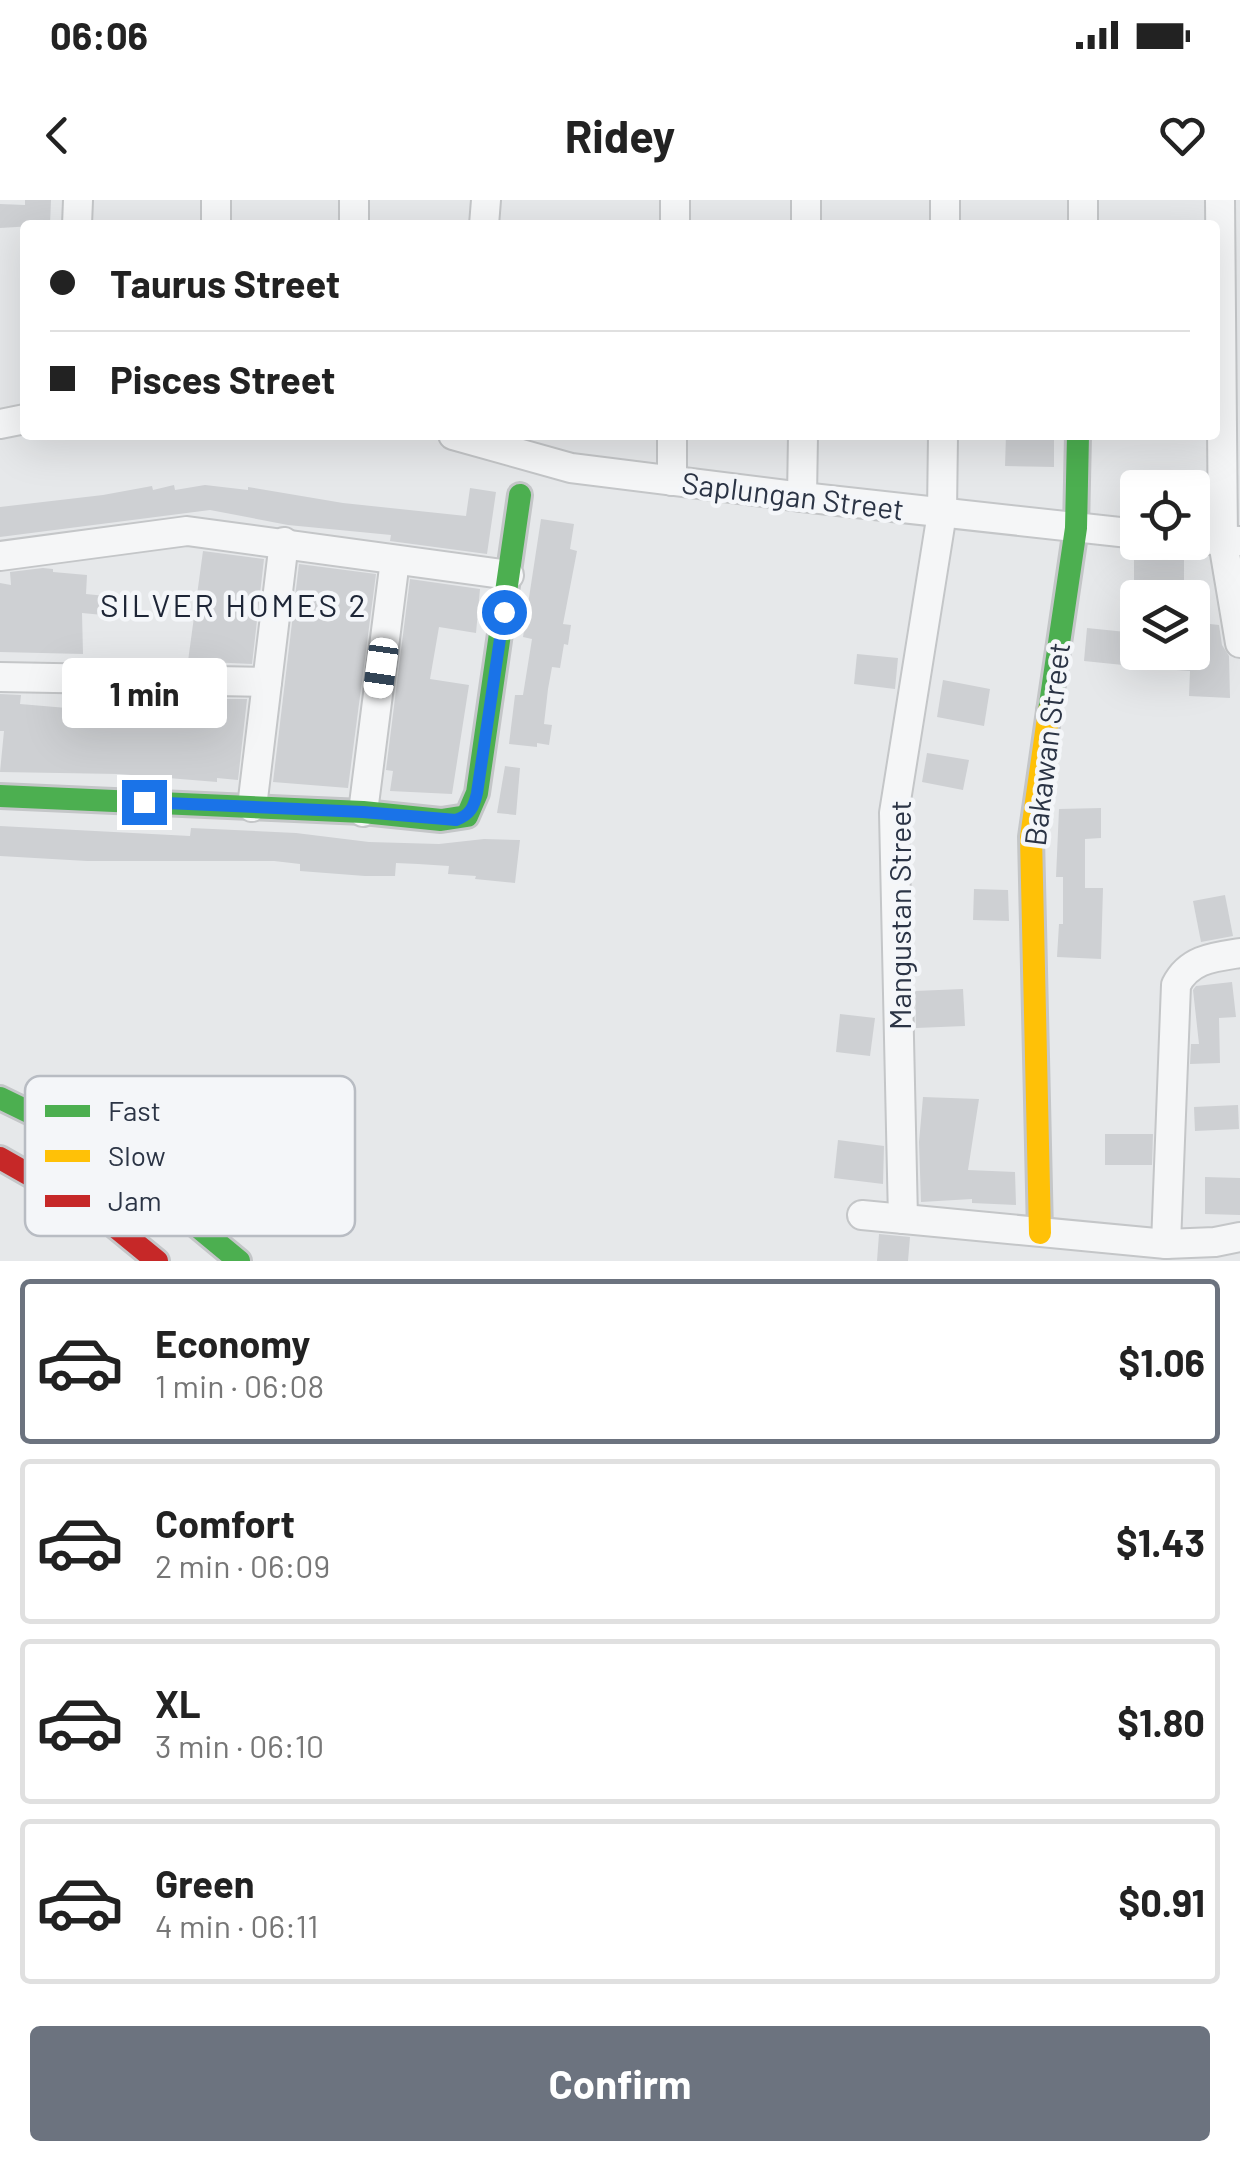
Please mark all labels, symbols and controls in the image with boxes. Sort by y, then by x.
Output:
text: 06:06 [50,12,148,58]
icon: back [30,108,85,163]
text: Ridey [565,108,675,162]
icon: heart [1155,108,1210,163]
text: Taurus Street [110,260,340,306]
text: Pisces Street [110,356,335,402]
street label: Saplungan Street [680,463,906,527]
map controls [1120,470,1210,670]
button: locate [1120,470,1210,560]
button: layers [1120,580,1210,670]
district label: SILVER HOMES 2 [100,585,368,623]
route start [482,590,527,635]
car [362,636,400,700]
street label: Bakawan Street [1016,640,1076,848]
callout: 1 min [62,657,226,727]
text: 1 min [109,674,180,712]
route end [122,780,167,825]
street label: Mangustan Street [881,800,917,1030]
legend [25,1076,355,1236]
text: Fast [108,1093,161,1127]
text: Slow [108,1138,166,1172]
text: Jam [108,1183,162,1217]
icon: car [35,1317,125,1407]
text: Economy [155,1320,310,1366]
text: $1.06 [1118,1339,1205,1385]
text: 1 min · 06:08 [155,1366,324,1404]
icon: car [35,1497,125,1587]
text: Comfort [155,1500,295,1546]
text: $1.43 [1116,1519,1205,1565]
text: 2 min · 06:09 [155,1546,330,1584]
icon: car [35,1677,125,1767]
text: XL [155,1680,201,1726]
text: $1.80 [1117,1699,1205,1745]
text: 3 min · 06:10 [155,1726,324,1764]
icon: car [35,1857,125,1947]
text: Green [155,1860,255,1906]
text: $0.91 [1118,1879,1205,1925]
text: 4 min · 06:11 [155,1906,318,1944]
button: Confirm [30,2026,1210,2141]

